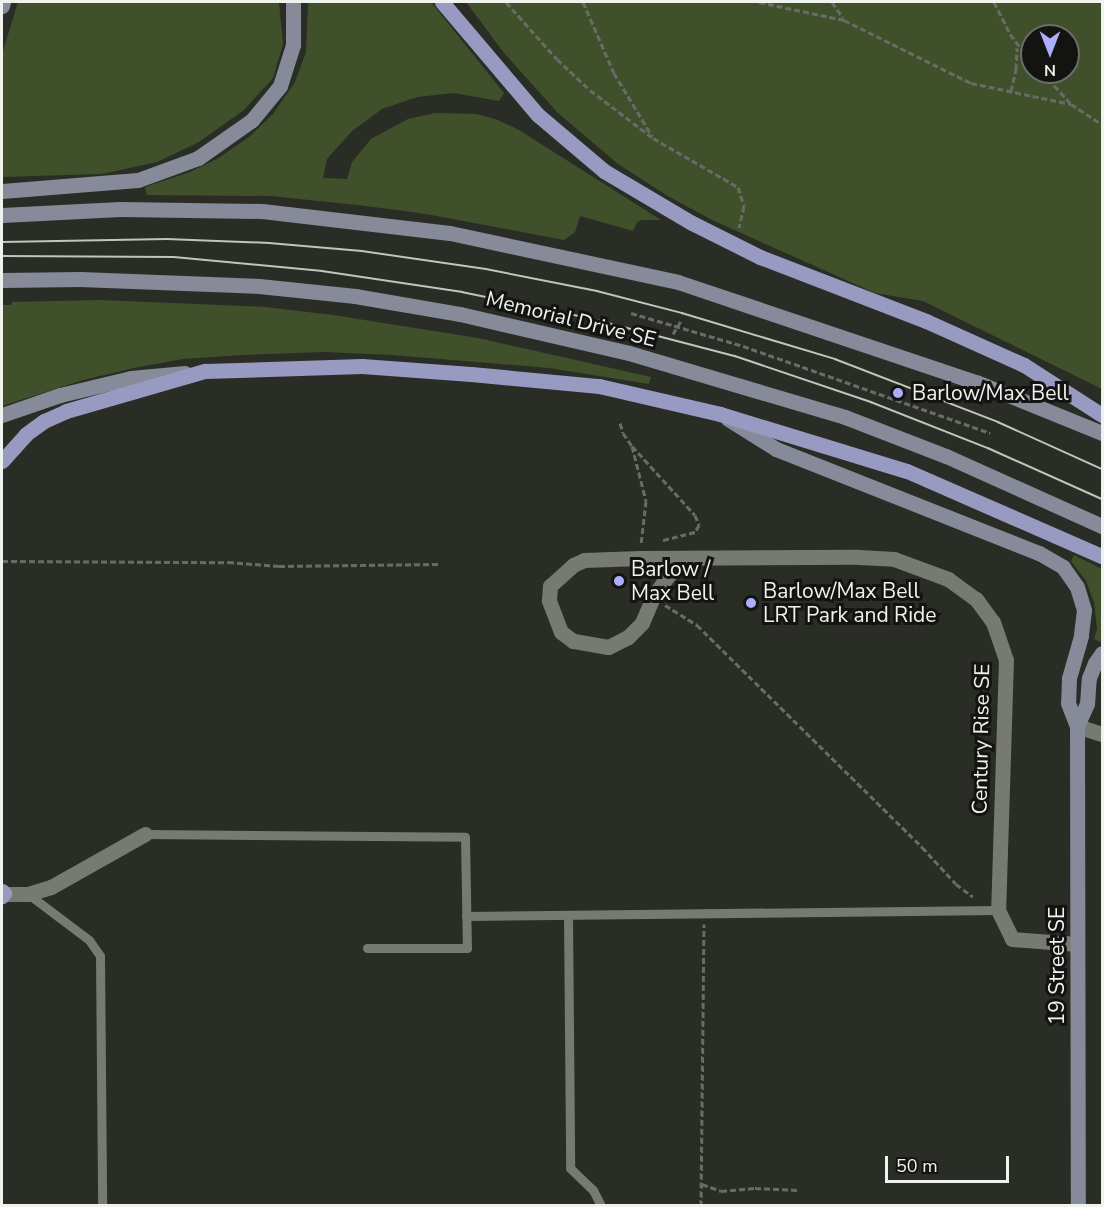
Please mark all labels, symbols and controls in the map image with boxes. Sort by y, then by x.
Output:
north arrow [1020,24,1080,84]
text: N [1044,59,1056,81]
street label: Memorial Drive SE [483,286,659,352]
place label: Barlow/Max Bell [912,380,1069,406]
marker: Barlow/Max Bell [889,384,907,402]
place label: Barlow / Max Bell [631,556,714,606]
marker: Barlow / Max Bell [612,574,626,588]
place label: Barlow/Max Bell LRT Park and Ride [763,578,936,628]
marker: Barlow/Max Bell LRT Park and Ride [744,596,758,610]
street label: Century Rise SE [967,663,995,815]
street label: 19 Street SE [1044,907,1070,1025]
scale bar [888,1144,1012,1182]
text: 50 m [896,1154,938,1178]

